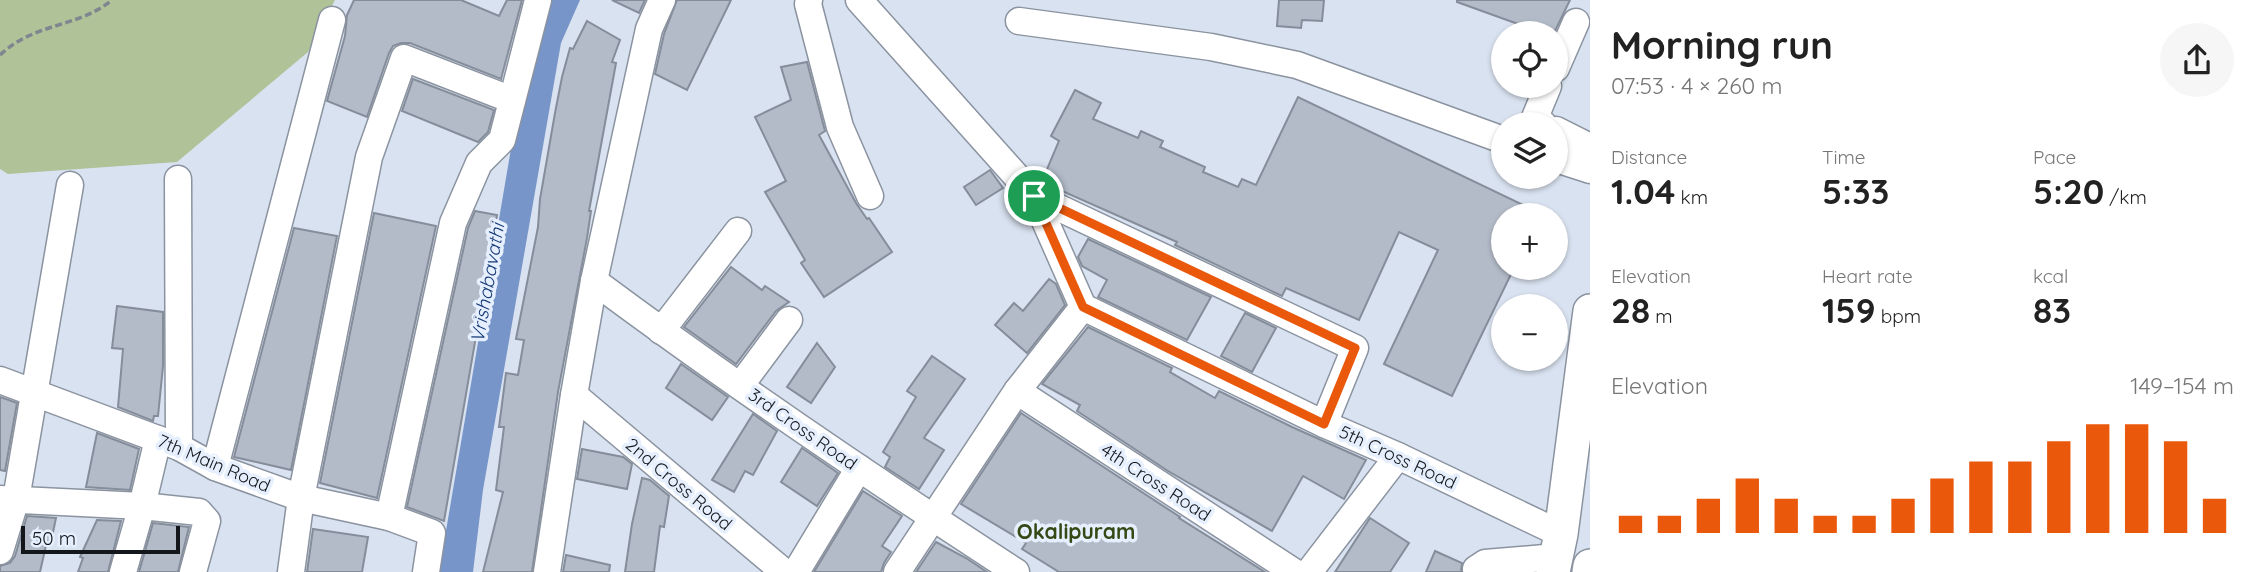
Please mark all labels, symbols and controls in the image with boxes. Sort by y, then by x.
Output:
map controls [1491,21,1568,371]
button: locate [1491,21,1568,98]
text: Morning run [1611,21,1833,69]
button: share [2160,23,2234,97]
text: 07:53 · 4 × 260 m [1611,71,1783,100]
button: layers [1491,112,1568,189]
text: Distance [1611,145,1687,169]
text: Time [1822,145,1866,169]
text: Pace [2033,145,2076,169]
pin [1004,166,1064,226]
text: 1.04 [1611,169,1675,213]
text: 5:33 [1822,169,1889,213]
text: 5:20 [2033,169,2104,213]
icon: arrive [1015,177,1053,215]
text: km [1675,185,1708,209]
text: /km [2104,185,2147,209]
button: + [1491,203,1568,280]
water label: Vrishabavathi [465,220,510,344]
text: Elevation [1611,264,1691,288]
text: Heart rate [1822,264,1913,288]
text: kcal [2033,264,2068,288]
text: 28 [1611,288,1650,332]
text: 159 [1822,288,1876,332]
text: 83 [2033,288,2071,332]
button: − [1491,294,1568,371]
text: m [1650,304,1673,328]
text: bpm [1876,304,1921,328]
text: Elevation [1611,371,1708,400]
text: 149–154 m [2130,371,2234,400]
street label: 3rd Cross Road [744,383,862,475]
street label: 5th Cross Road [1336,420,1460,494]
street label: 7th Main Road [154,429,274,497]
street label: 2nd Cross Road [621,433,737,535]
street label: 4th Cross Road [1097,438,1215,526]
district label: Okalipuram [1017,518,1135,544]
scale bar [21,523,180,555]
text: 50 m [32,526,76,550]

